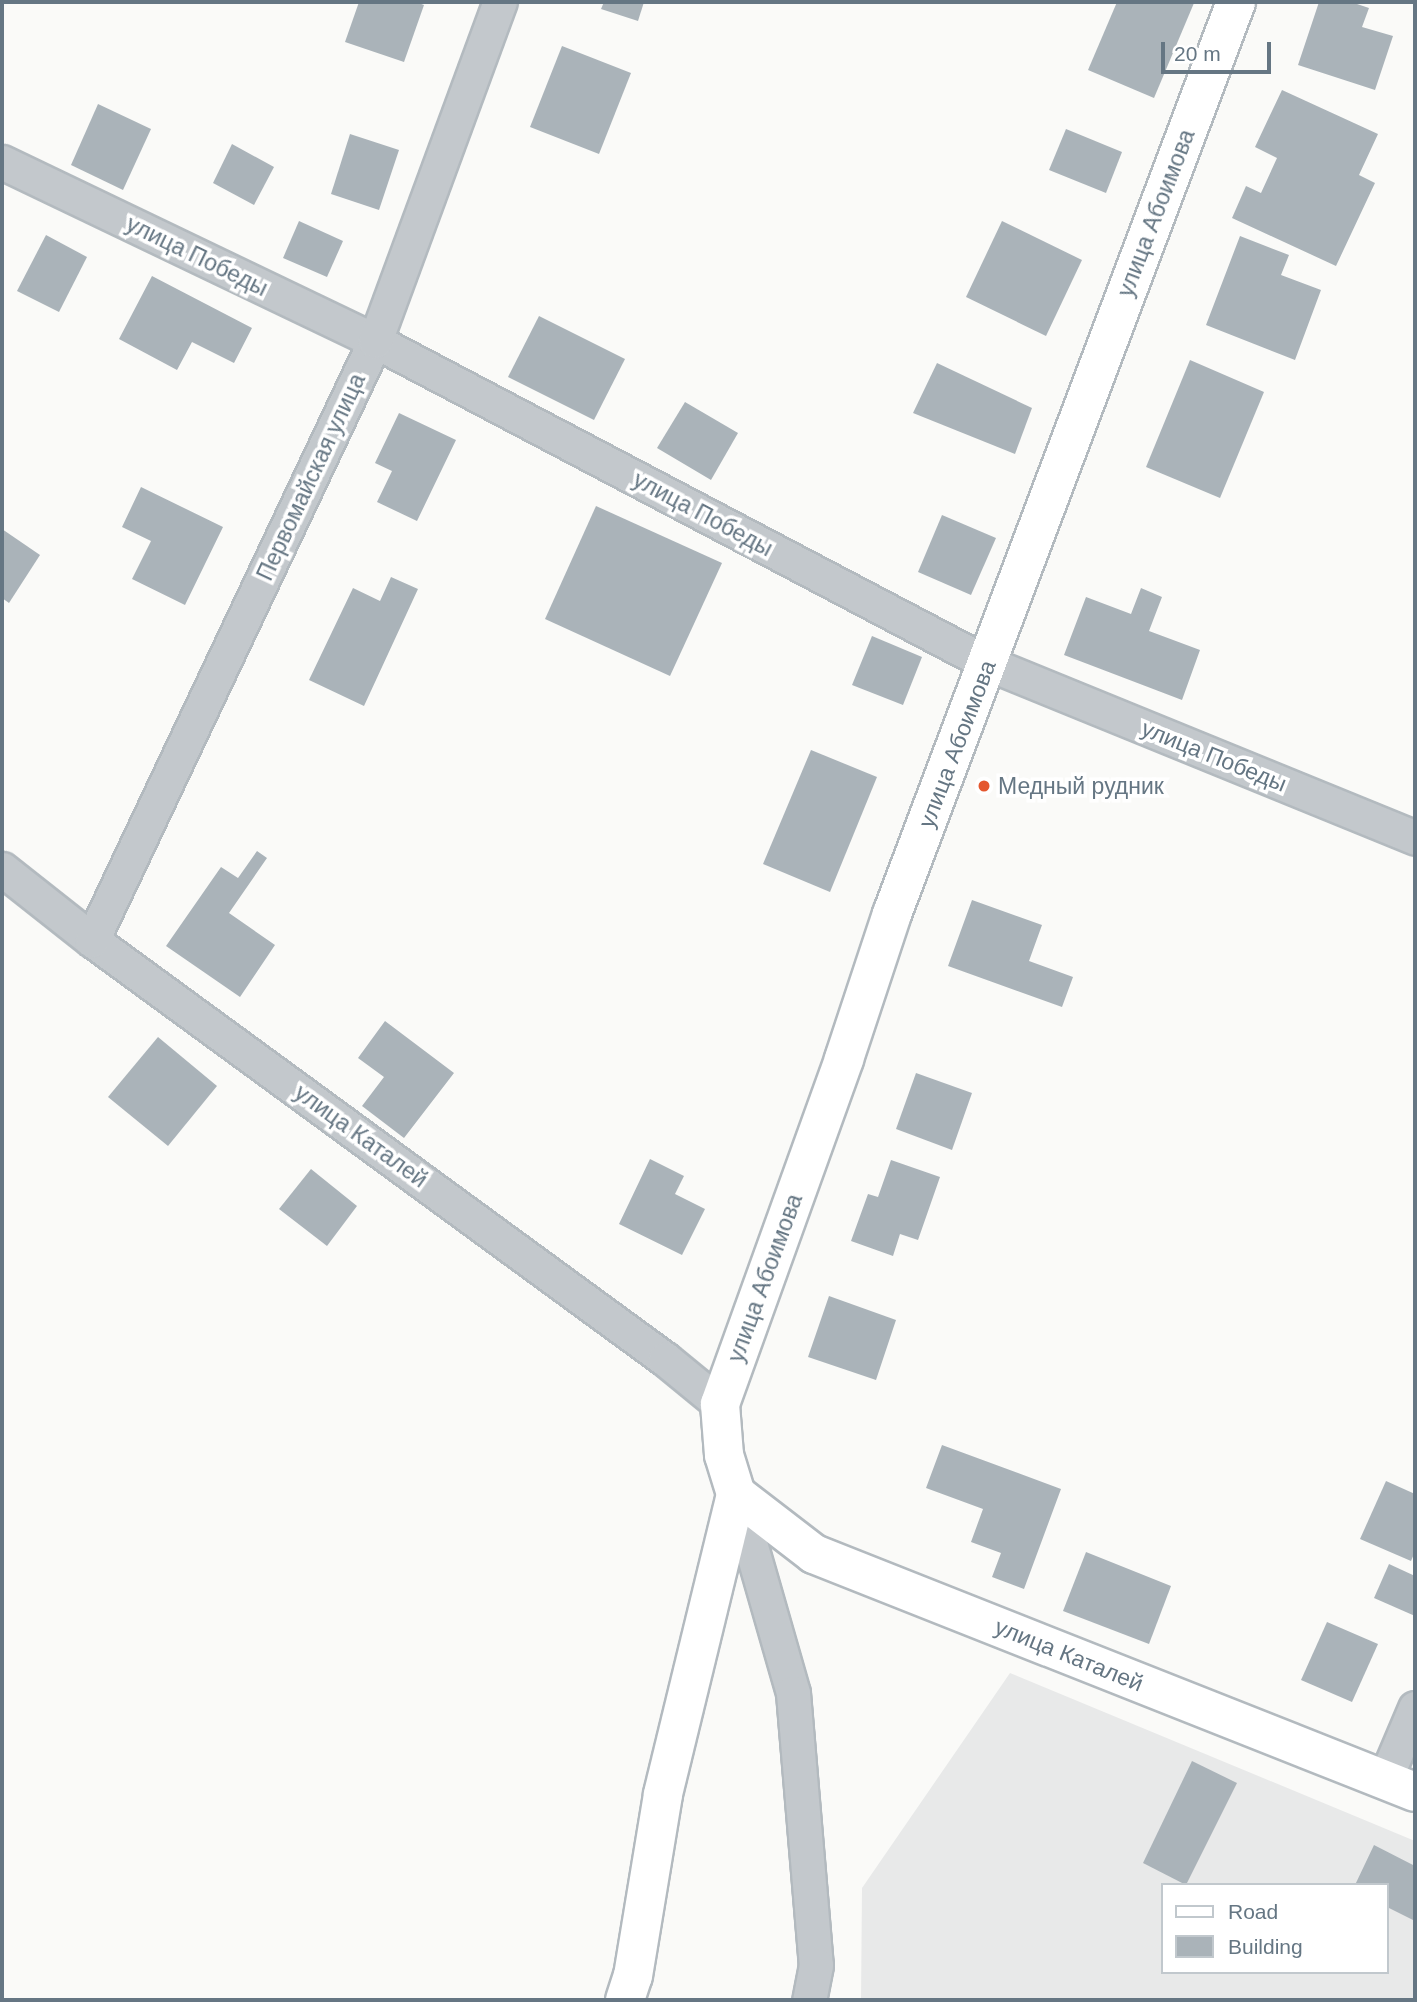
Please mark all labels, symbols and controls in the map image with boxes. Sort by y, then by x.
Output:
scale bar [1165,28,1275,72]
text: 20 m [1174,42,1221,65]
street label: улица Абоимова [1111,125,1201,301]
street label: улица Победы [122,210,272,302]
street label: Первомайская улица [251,369,371,585]
street label: улица Победы [628,466,778,562]
street label: улица Абоимова [912,656,1002,832]
street label: улица Победы [1137,714,1291,798]
place label: Медный рудник [998,772,1164,800]
marker: Медный рудник [976,778,992,794]
street label: улица Каталей [289,1079,433,1193]
street label: улица Абоимова [722,1190,808,1366]
street label: улица Каталей [991,1613,1147,1697]
legend [1162,1883,1389,1974]
text: Road [1228,1900,1278,1923]
text: Building [1228,1935,1303,1958]

